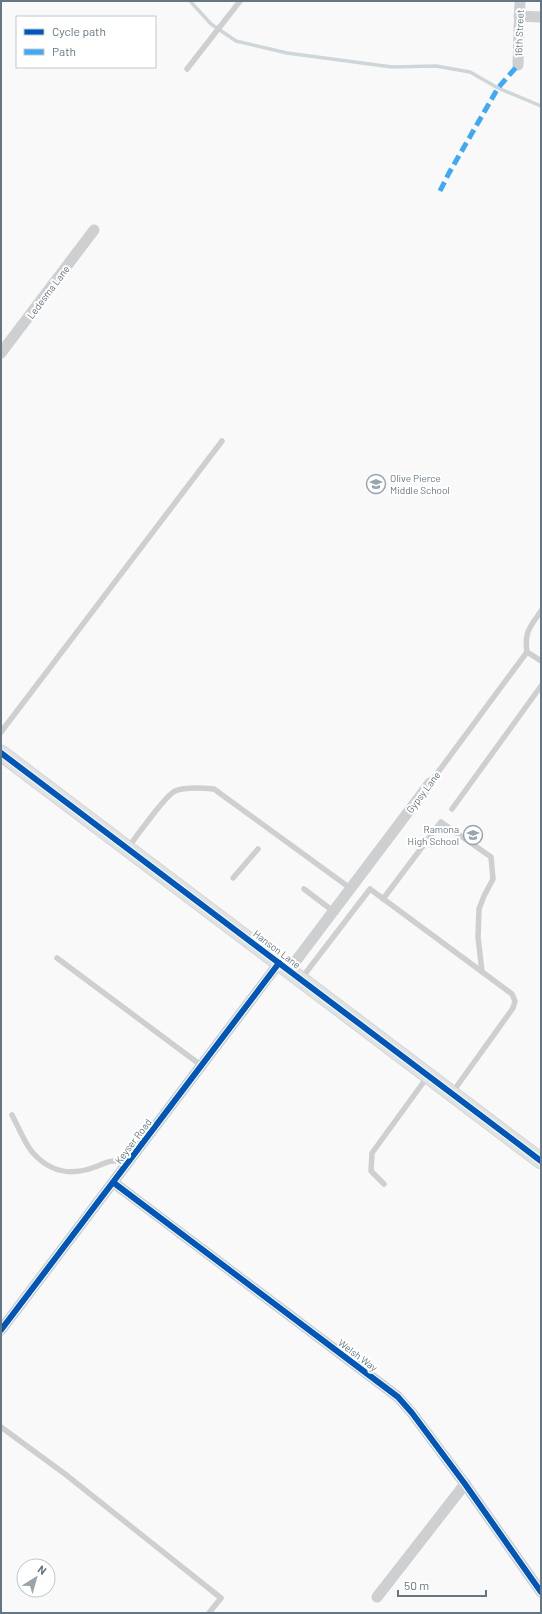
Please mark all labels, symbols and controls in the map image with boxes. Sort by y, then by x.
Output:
street label: 16th Street [512,9,526,57]
legend [16,16,156,68]
text: Cycle path [52,24,106,38]
text: Path [52,44,76,58]
street label: Ledesma Lane [24,263,72,321]
place label: Olive Pierce Middle School [390,472,450,496]
school or university icon: Olive Pierce Middle School [365,473,387,495]
street label: Gypsy Lane [404,769,442,815]
place label: Ramona High School [408,823,459,847]
school or university icon: Ramona High School [462,824,484,846]
street label: Hanson Lane [251,927,303,971]
street label: Keyser Road [112,1116,154,1166]
street label: Welsh Way [336,1336,380,1374]
north arrow [16,1558,56,1598]
text: N [35,1562,49,1577]
scale bar [398,1572,486,1598]
text: 50 m [404,1578,429,1592]

